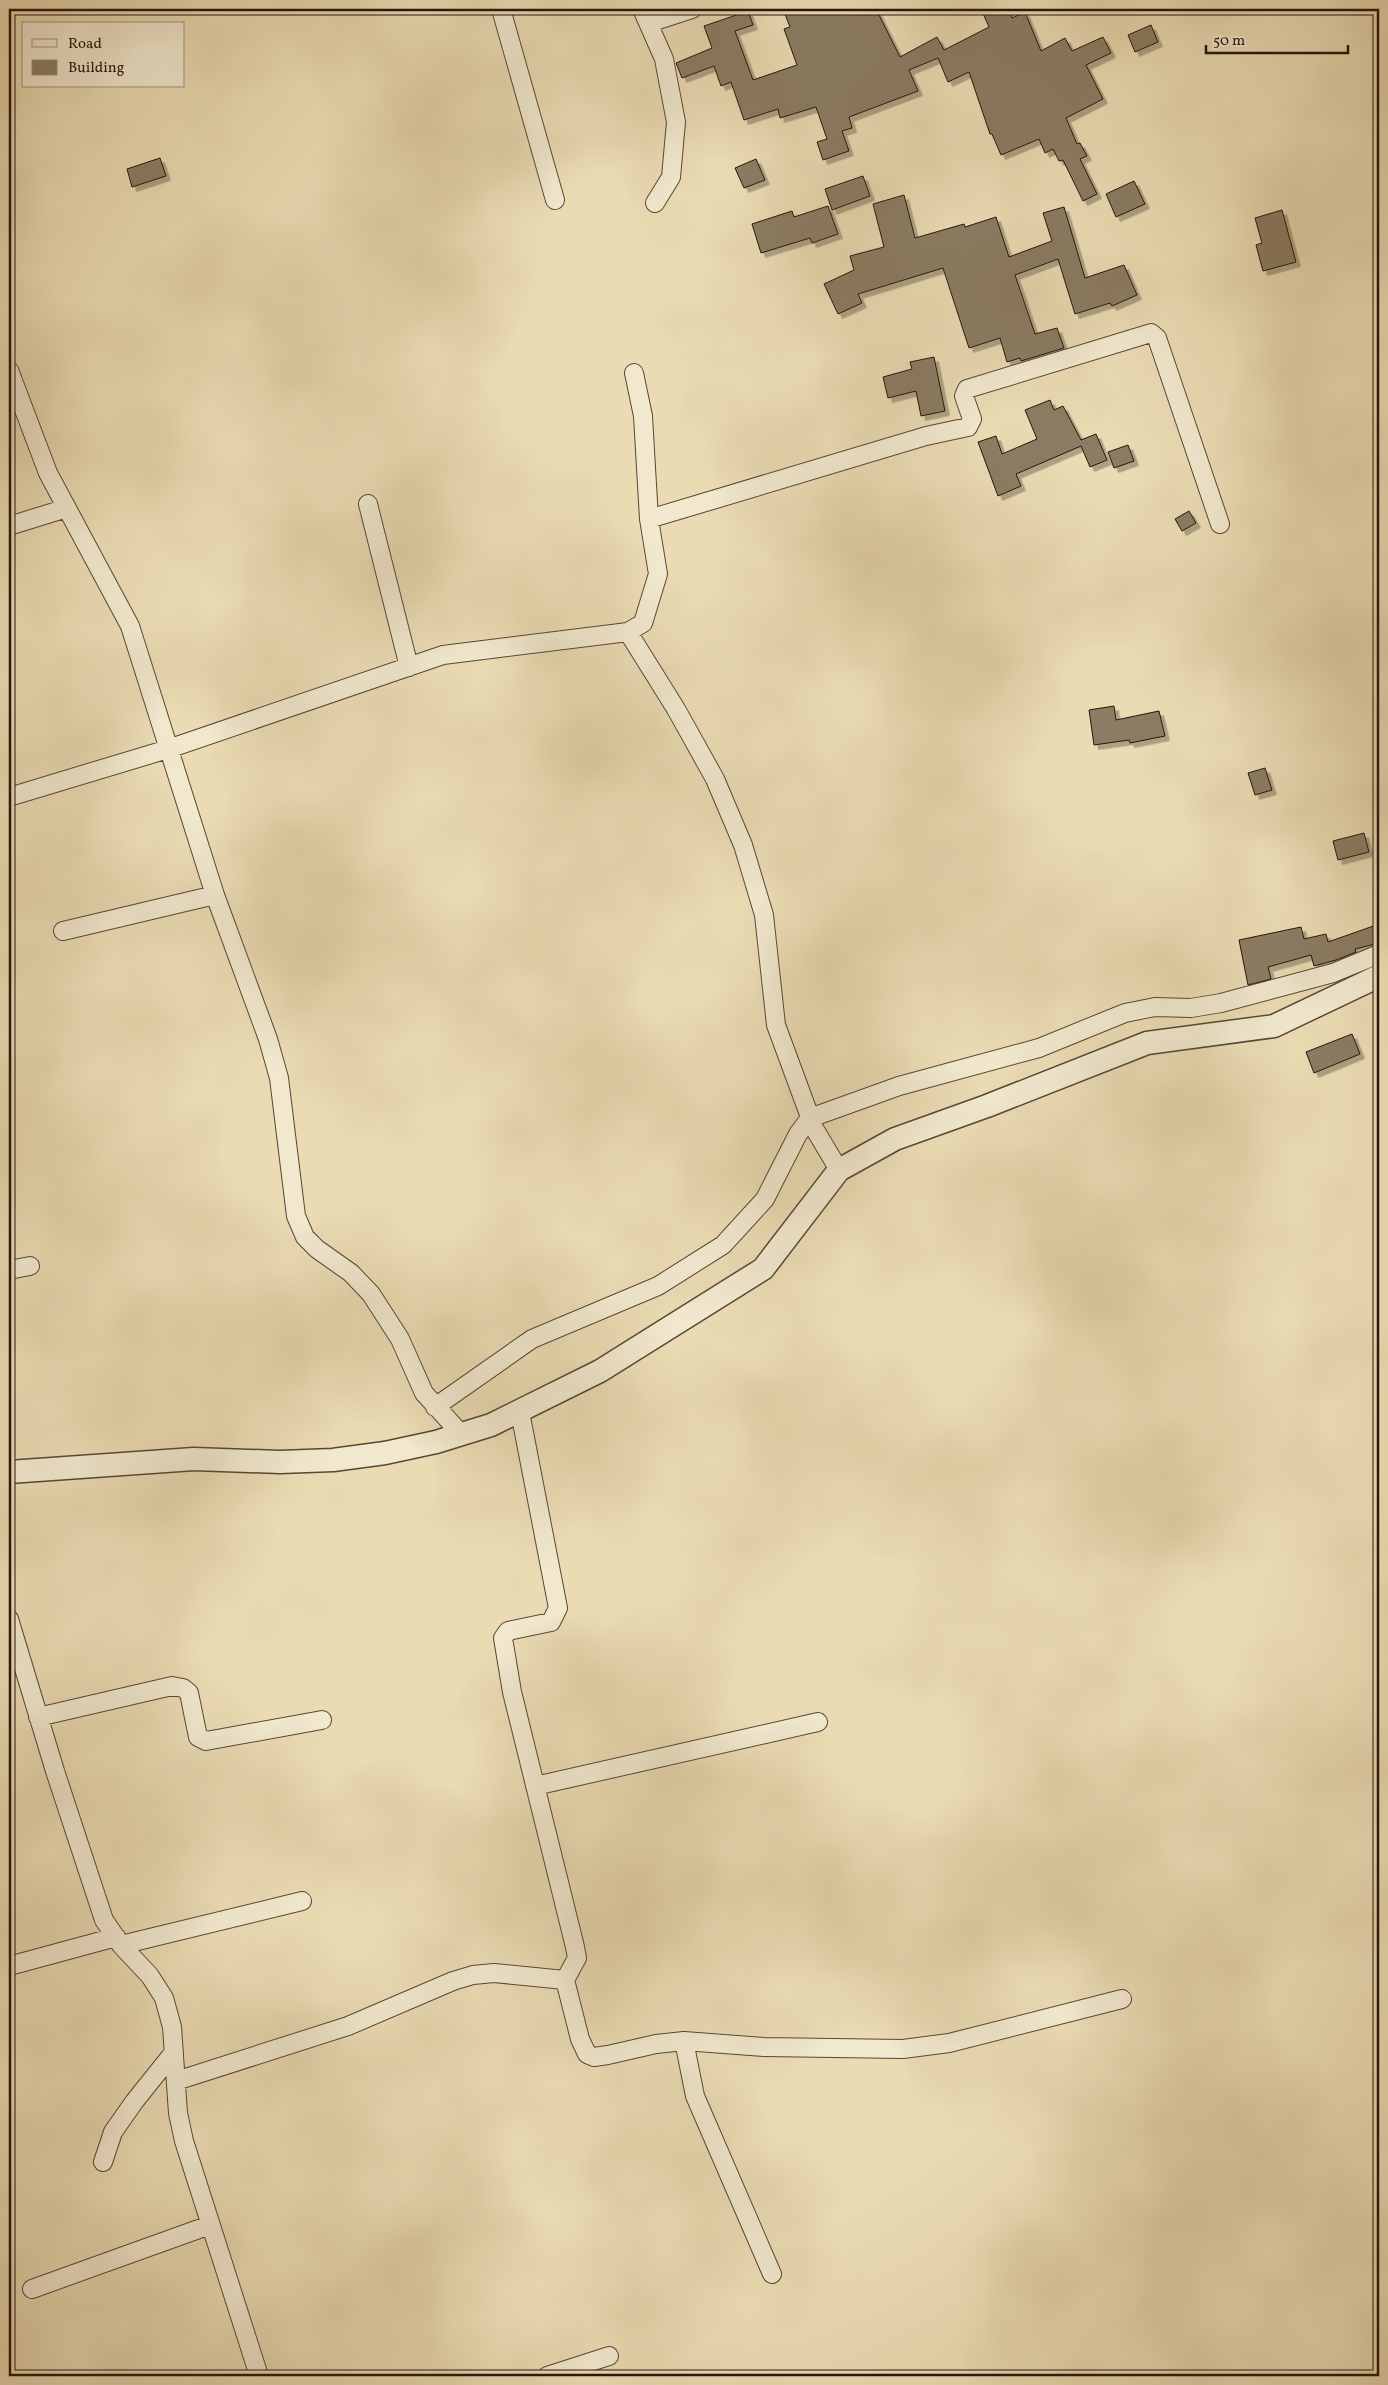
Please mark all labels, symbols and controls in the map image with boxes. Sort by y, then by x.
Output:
legend [22,22,185,88]
scale bar [1206,22,1348,54]
text: 50 m [1213,31,1245,52]
text: Road [68,34,102,55]
text: Building [68,58,125,79]

